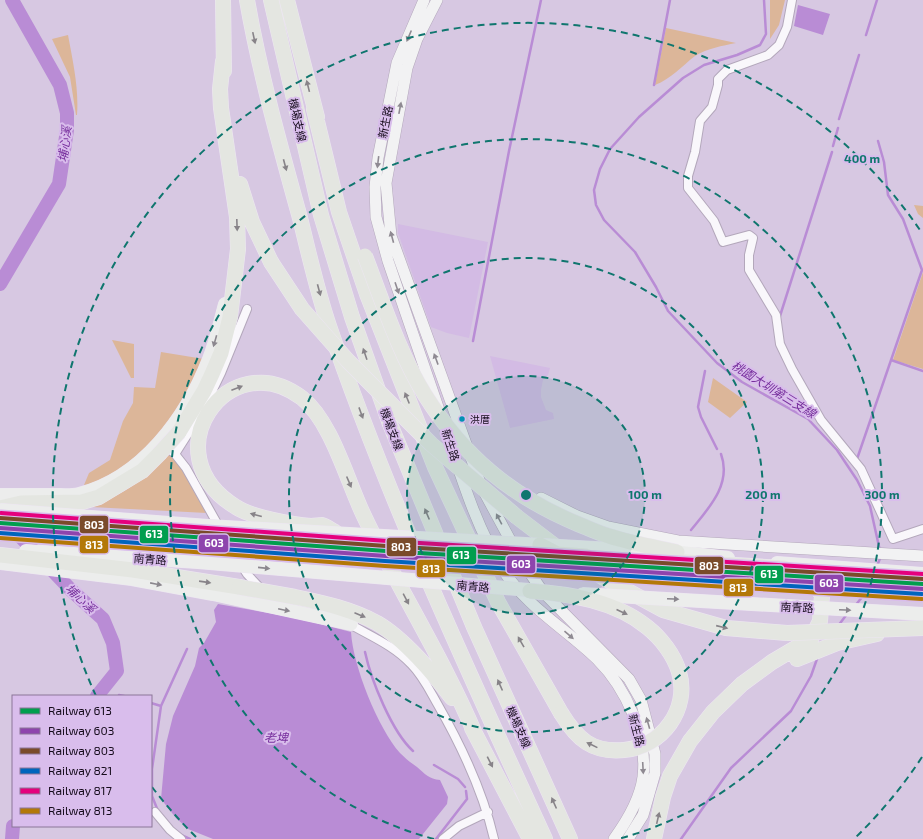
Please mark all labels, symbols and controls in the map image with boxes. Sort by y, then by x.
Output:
one-way arrow [405,30,411,42]
one-way arrow [252,32,258,45]
one-way arrow [305,80,311,93]
street label: 機場支線 [287,97,309,143]
one-way arrow [397,102,403,114]
street label: 新生路 [375,105,395,139]
water label: 埔心溪 [55,123,73,163]
text: 400 m [844,151,880,165]
one-way arrow [374,155,381,168]
one-way arrow [282,159,288,171]
one-way arrow [234,219,241,231]
one-way arrow [389,230,395,242]
one-way arrow [394,283,400,295]
one-way arrow [316,284,322,296]
one-way arrow [211,335,217,348]
one-way arrow [361,347,367,359]
one-way arrow [432,352,438,364]
water label: 桃園大圳第三支線 [730,358,820,421]
one-way arrow [232,385,244,391]
one-way arrow [404,391,410,403]
street label: 機場支線 [378,406,406,452]
one-way arrow [358,408,364,420]
place label: 洪厝 [470,413,490,425]
marker: 洪厝 [457,414,467,424]
street label: 新生路 [440,427,462,463]
one-way arrow [346,477,352,488]
text: 100 m [628,487,662,501]
text: 200 m [745,487,781,501]
text: 300 m [864,487,900,501]
centre of rings [519,488,533,502]
one-way arrow [424,508,430,519]
one-way arrow [250,511,263,517]
one-way arrow [496,513,502,525]
line badge: 803 [79,515,109,534]
text: 803 [84,518,104,531]
line badge: 613 [139,525,169,544]
text: 613 [145,527,163,540]
line badge: 603 [198,534,229,553]
line badge: 813 [79,535,109,554]
text: 603 [204,536,224,549]
line badge: 803 [386,537,417,557]
text: 813 [85,538,103,551]
text: 803 [391,540,411,553]
line badge: 613 [446,546,477,565]
text: 613 [452,548,470,561]
street label: 南青路 [133,551,167,567]
line badge: 603 [506,555,536,574]
line badge: 803 [694,556,724,575]
text: 603 [511,557,531,570]
line badge: 813 [416,559,446,578]
text: 803 [699,559,719,572]
text: 813 [422,562,440,575]
one-way arrow [258,565,270,572]
line badge: 613 [754,565,784,584]
text: 613 [760,567,778,580]
line badge: 603 [814,574,844,593]
text: 603 [819,576,839,589]
street label: 南青路 [456,578,490,594]
line badge: 813 [723,578,754,597]
one-way arrow [199,579,211,585]
water label: 埔心溪 [63,581,100,617]
one-way arrow [150,581,162,587]
text: 813 [729,581,747,594]
one-way arrow [403,593,409,605]
one-way arrow [667,596,679,603]
street label: 南青路 [780,600,814,614]
one-way arrow [839,606,851,613]
one-way arrow [278,607,290,613]
one-way arrow [616,609,628,615]
one-way arrow [354,612,365,618]
one-way arrow [716,624,728,630]
one-way arrow [564,631,574,640]
one-way arrow [518,636,525,648]
one-way arrow [497,679,503,690]
legend [12,695,152,827]
text: Railway 613 [48,703,112,717]
street label: 機場支線 [504,704,534,750]
street label: 新生路 [626,712,648,748]
one-way arrow [645,717,651,729]
text: Railway 603 [48,723,114,737]
water label: 老埤 [264,730,290,744]
one-way arrow [586,742,597,748]
text: Railway 803 [48,743,115,757]
one-way arrow [487,757,494,768]
one-way arrow [640,762,646,775]
text: Railway 821 [48,763,112,777]
text: Railway 817 [48,783,112,797]
one-way arrow [550,797,556,809]
text: Railway 813 [48,803,112,817]
one-way arrow [656,812,662,824]

